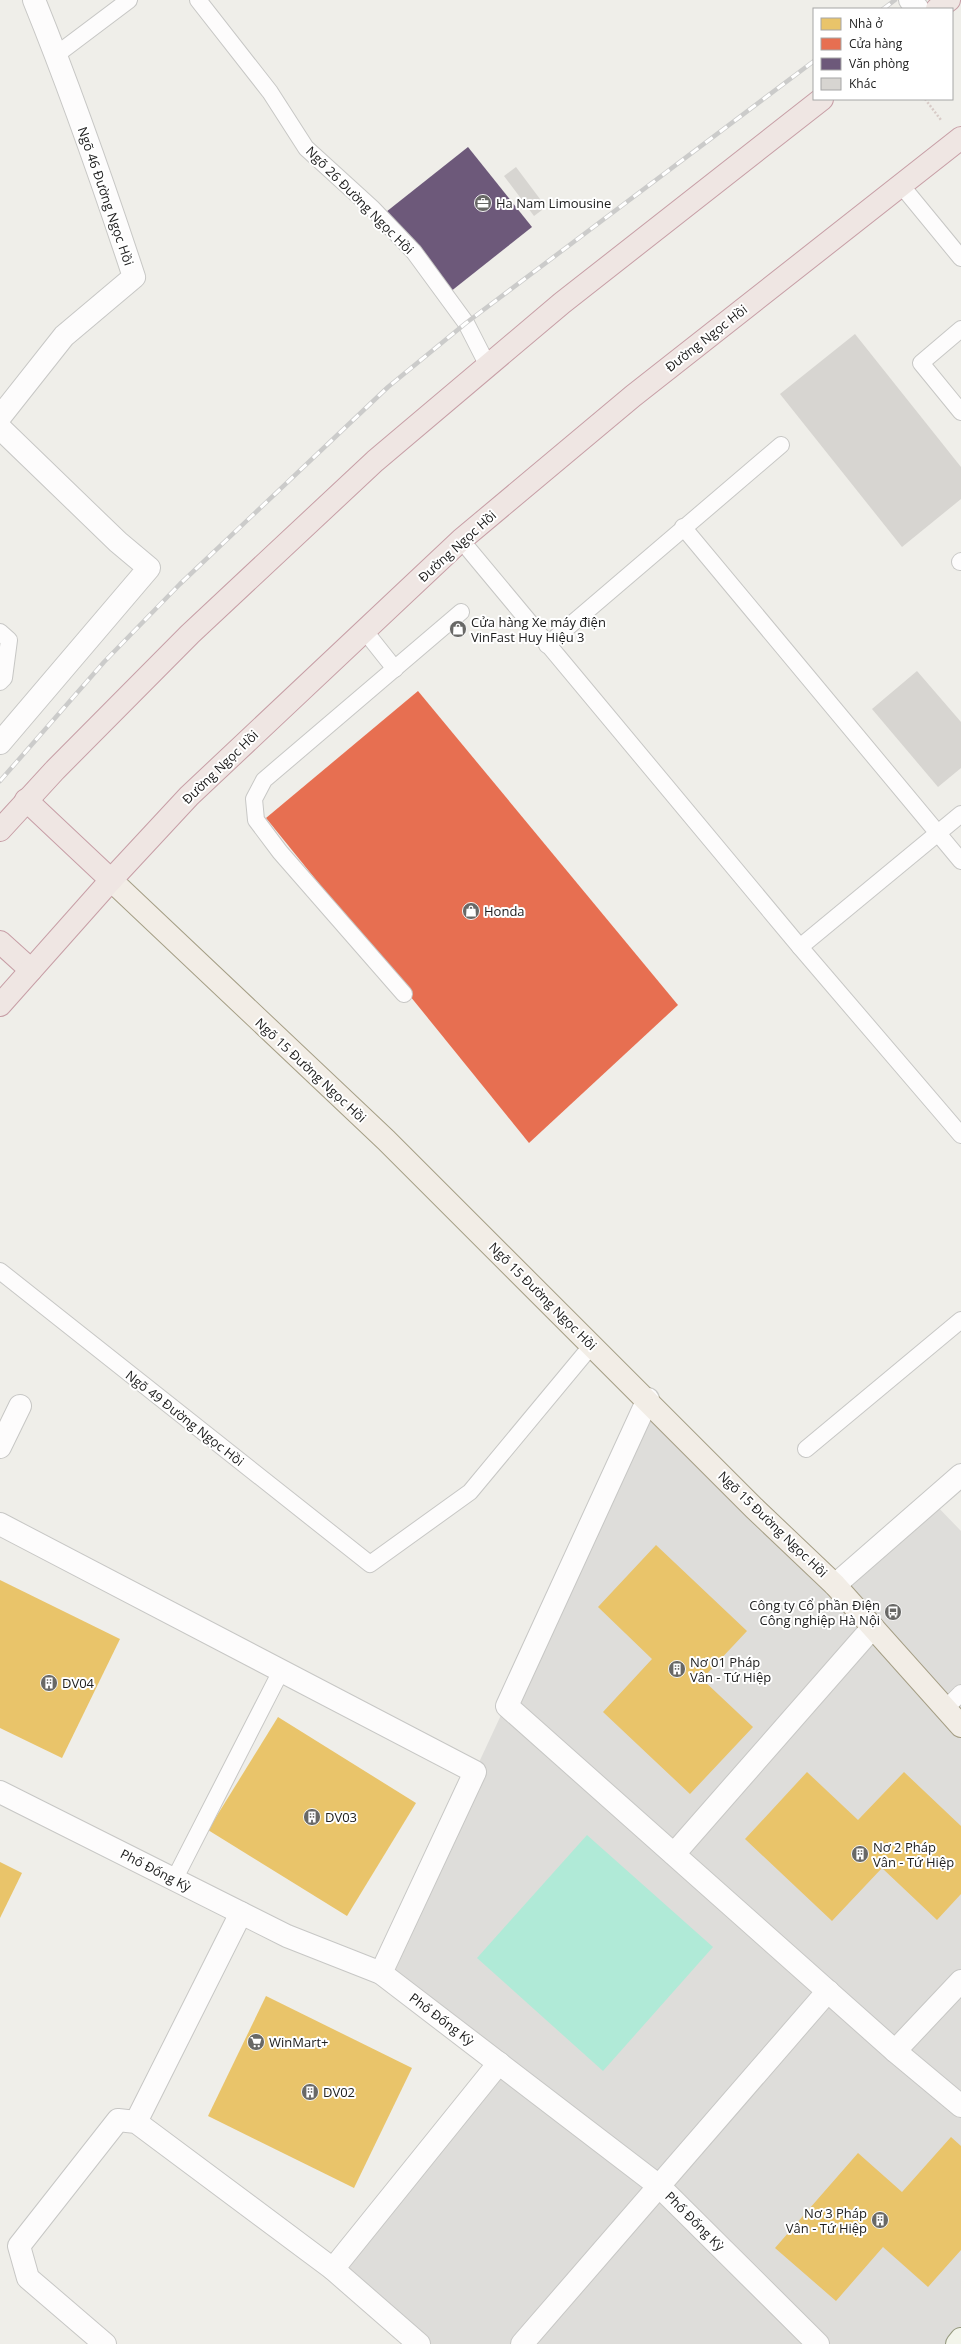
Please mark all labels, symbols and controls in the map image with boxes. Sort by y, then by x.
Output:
legend [813,8,953,100]
text: Nhà ở [849,15,883,32]
text: Cửa hàng [849,35,903,52]
text: Văn phòng [849,55,910,72]
text: Khác [849,75,876,92]
street label: Ngõ 46 Đường Ngọc Hồi [74,124,138,268]
street label: Ngõ 26 Đường Ngọc Hồi [302,142,418,258]
office icon: Ha Nam Limousine [473,193,493,213]
place label: Ha Nam Limousine [496,194,611,212]
street label: Đường Ngọc Hồi [661,300,751,376]
street label: Đường Ngọc Hồi [414,506,500,586]
place label: Cửa hàng Xe máy điện VinFast Huy Hiệu 3 [471,613,606,646]
shop icon: Cửa hàng Xe máy điện VinFast Huy Hiệu 3 [448,619,468,639]
street label: Đường Ngọc Hồi [178,726,262,808]
shop icon: Honda [461,901,481,921]
place label: Honda [484,902,525,920]
street label: Ngõ 15 Đường Ngọc Hồi [252,1014,370,1126]
street label: Ngõ 15 Đường Ngọc Hồi [485,1238,601,1354]
street label: Ngõ 49 Đường Ngọc Hồi [122,1366,248,1470]
street label: Ngõ 15 Đường Ngọc Hồi [714,1467,832,1581]
place label: Công ty Cổ phần Điện Công nghiệp Hà Nội [749,1596,880,1629]
bus stop icon: Công ty Cổ phần Điện Công nghiệp Hà Nội [883,1602,903,1622]
place label: Nơ 01 Pháp Vân - Tứ Hiệp [690,1653,771,1686]
building icon: Nơ 01 Pháp Vân - Tứ Hiệp [667,1659,687,1679]
building icon: DV04 [39,1673,59,1693]
place label: DV04 [62,1674,95,1692]
building icon: DV03 [302,1807,322,1827]
place label: DV03 [325,1808,357,1826]
place label: Nơ 2 Pháp Vân - Tứ Hiệp [873,1838,954,1871]
street label: Phố Đống Kỳ [118,1844,195,1896]
building icon: Nơ 2 Pháp Vân - Tứ Hiệp [850,1844,870,1864]
street label: Phố Đống Kỳ [406,1989,479,2050]
supermarket icon: WinMart+ [246,2032,266,2052]
place label: WinMart+ [269,2033,329,2051]
building icon: DV02 [300,2082,320,2102]
place label: DV02 [323,2083,355,2101]
street label: Phố Đống Kỳ [661,2187,729,2255]
place label: Nơ 3 Pháp Vân - Tứ Hiệp [786,2204,867,2237]
building icon: Nơ 3 Pháp Vân - Tứ Hiệp [870,2210,890,2230]

